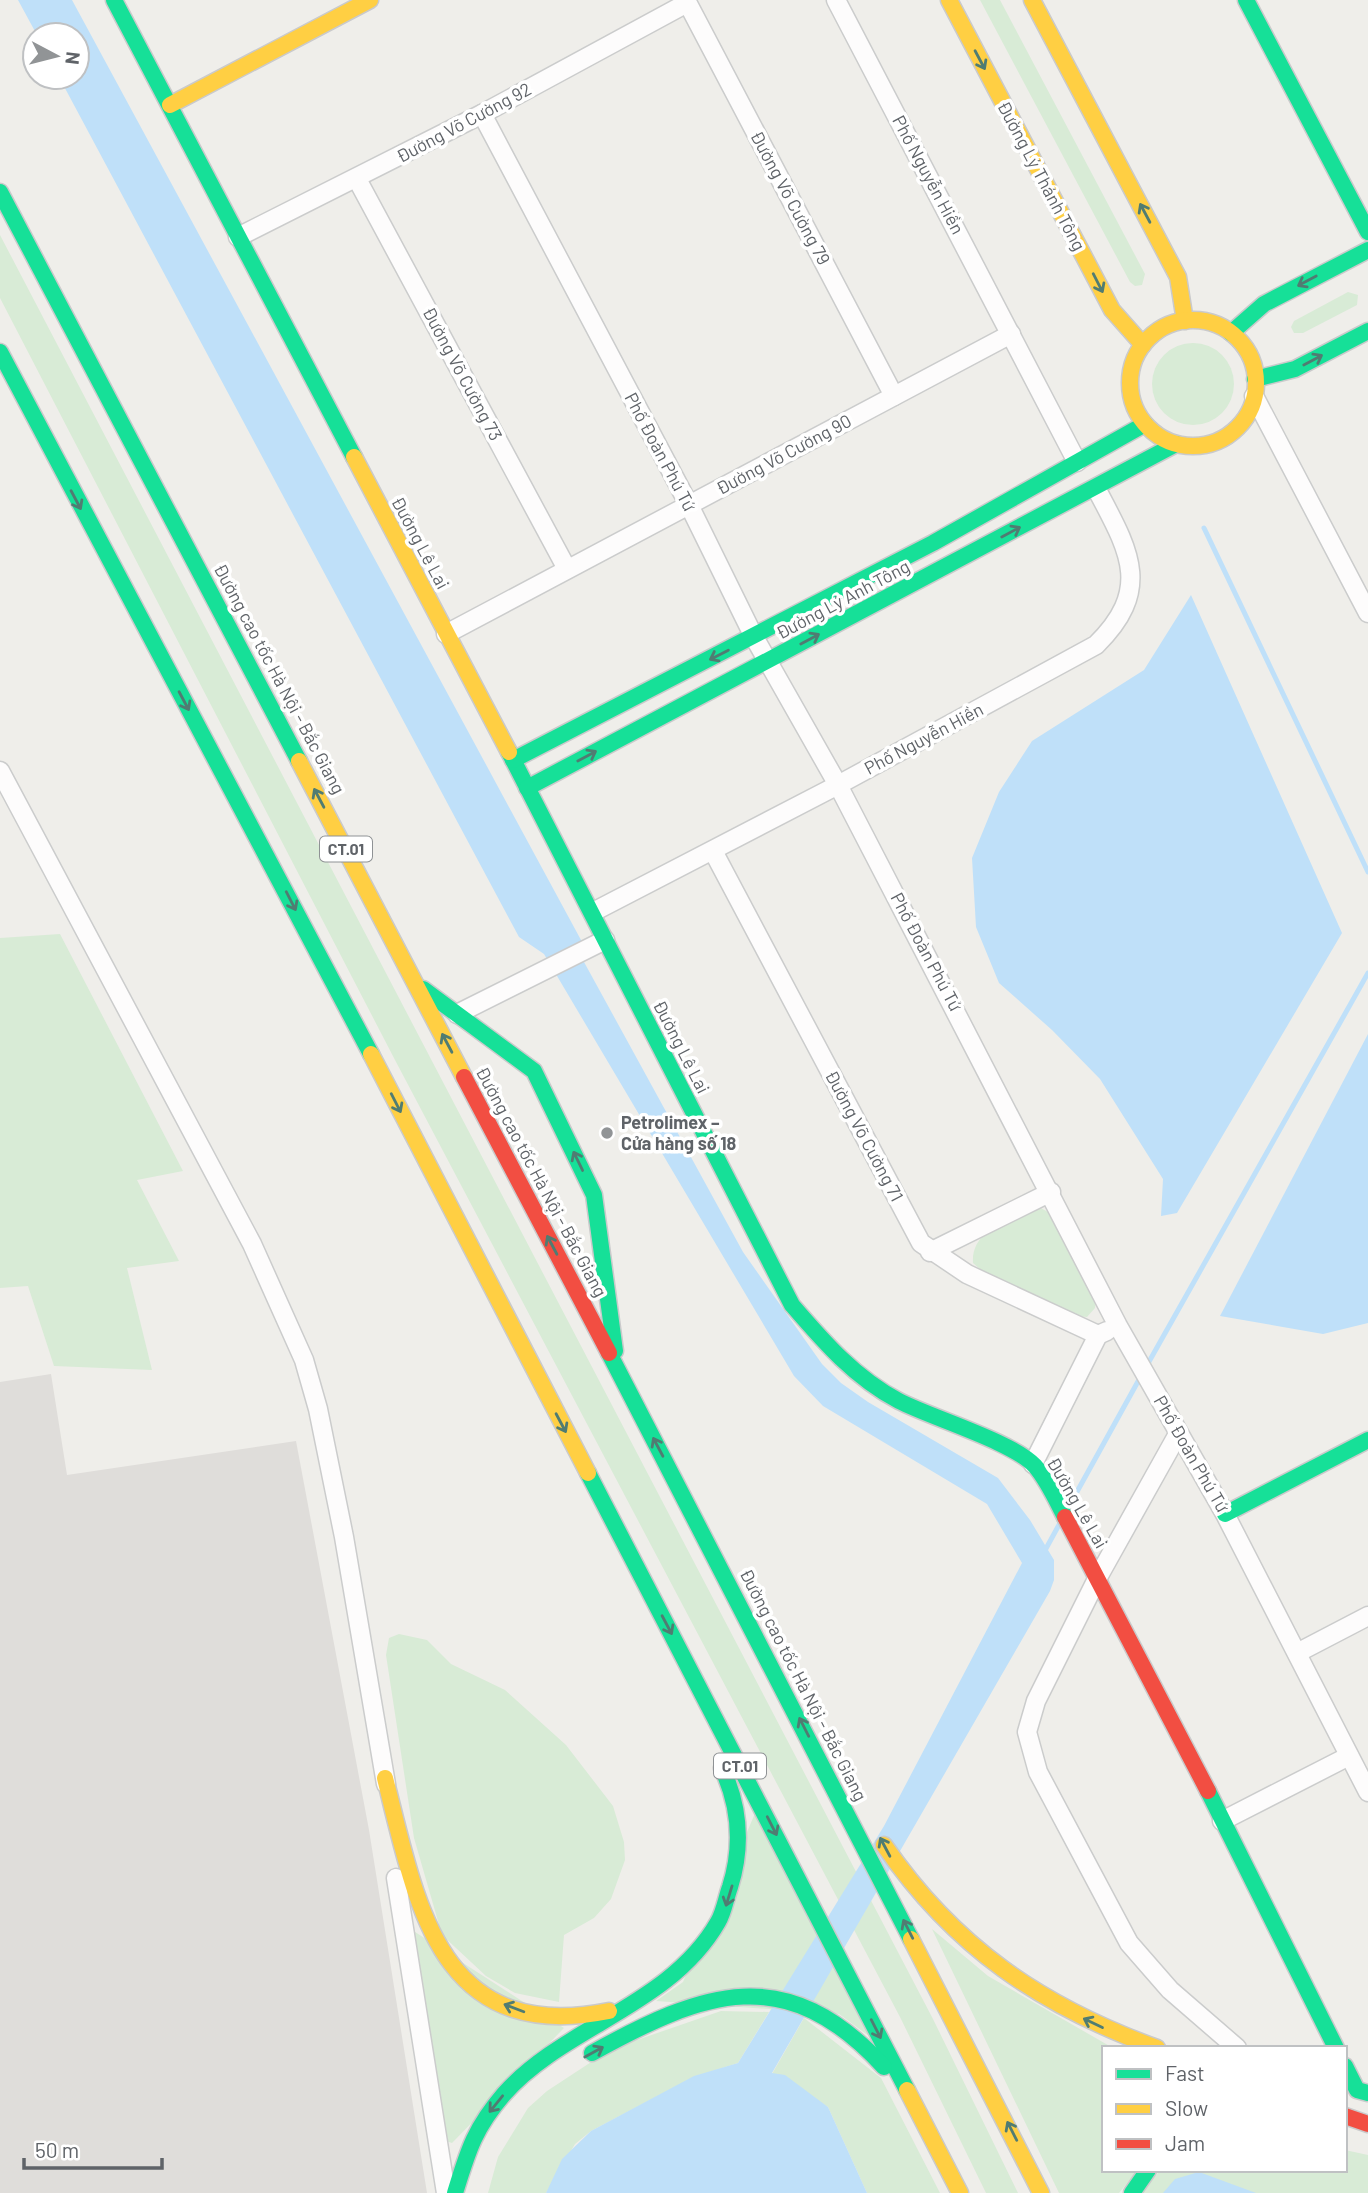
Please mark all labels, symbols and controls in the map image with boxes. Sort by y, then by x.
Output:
north arrow [21,21,91,91]
text: N [61,50,86,66]
one-way arrow [974,50,988,70]
street label: Đường Võ Cường 92 [392,77,535,167]
street label: Đường Lý Thánh Tông [993,97,1091,254]
street label: Phố Nguyễn Hiền [888,111,969,238]
street label: Đường Võ Cường 79 [746,127,835,268]
one-way arrow [1137,203,1151,223]
one-way arrow [1092,272,1106,293]
one-way arrow [1297,275,1318,289]
street label: Đường Võ Cường 73 [418,303,507,444]
one-way arrow [1302,353,1323,366]
street label: Phố Đoàn Phú Tứ [620,389,701,515]
street label: Đường Võ Cường 90 [712,409,855,499]
one-way arrow [70,489,83,510]
street label: Đường Lê Lai [387,492,454,593]
one-way arrow [1000,525,1021,539]
street label: Đường Lý Anh Tông [772,555,913,644]
street label: Đường cao tốc Hà Nội - Bắc Giang [210,560,350,797]
one-way arrow [799,632,820,645]
one-way arrow [709,649,730,662]
one-way arrow [177,690,191,710]
street label: Phố Nguyễn Hiền [860,698,987,779]
one-way arrow [576,749,597,762]
one-way arrow [312,788,326,809]
road number: CT.01 [320,836,372,862]
street label: Phố Đoàn Phú Tứ [886,889,967,1015]
one-way arrow [285,890,299,911]
street label: Đường Lê Lai [649,996,715,1097]
one-way arrow [440,1033,453,1054]
street label: Đường cao tốc Hà Nội - Bắc Giang [472,1063,612,1300]
street label: Đường Võ Cường 71 [821,1066,909,1205]
one-way arrow [389,1092,403,1113]
place label: Petrolimex – Cửa hàng số 18 [621,1111,737,1154]
marker: Petrolimex – Cửa hàng số 18 [599,1125,615,1141]
one-way arrow [570,1151,584,1172]
one-way arrow [545,1235,559,1256]
street label: Phố Đoàn Phú Tứ [1150,1391,1234,1516]
one-way arrow [555,1412,569,1433]
one-way arrow [651,1437,665,1457]
street label: Đường Lê Lai [1043,1453,1113,1552]
street label: Đường cao tốc Hà Nội - Bắc Giang [736,1565,872,1804]
one-way arrow [660,1614,674,1634]
one-way arrow [796,1717,810,1738]
road number: CT.01 [714,1754,766,1778]
one-way arrow [765,1815,779,1836]
one-way arrow [878,1837,891,1858]
one-way arrow [721,1885,734,1907]
one-way arrow [901,1919,914,1940]
one-way arrow [503,2001,525,2014]
one-way arrow [1083,2015,1104,2029]
one-way arrow [869,2018,883,2038]
one-way arrow [584,2045,604,2059]
legend [1102,2046,1347,2172]
text: Fast [1165,2060,1205,2085]
one-way arrow [488,2095,503,2113]
text: Slow [1165,2095,1208,2120]
one-way arrow [1005,2121,1019,2142]
scale bar [24,2126,163,2170]
text: Jam [1165,2130,1205,2155]
text: 50 m [35,2137,79,2162]

